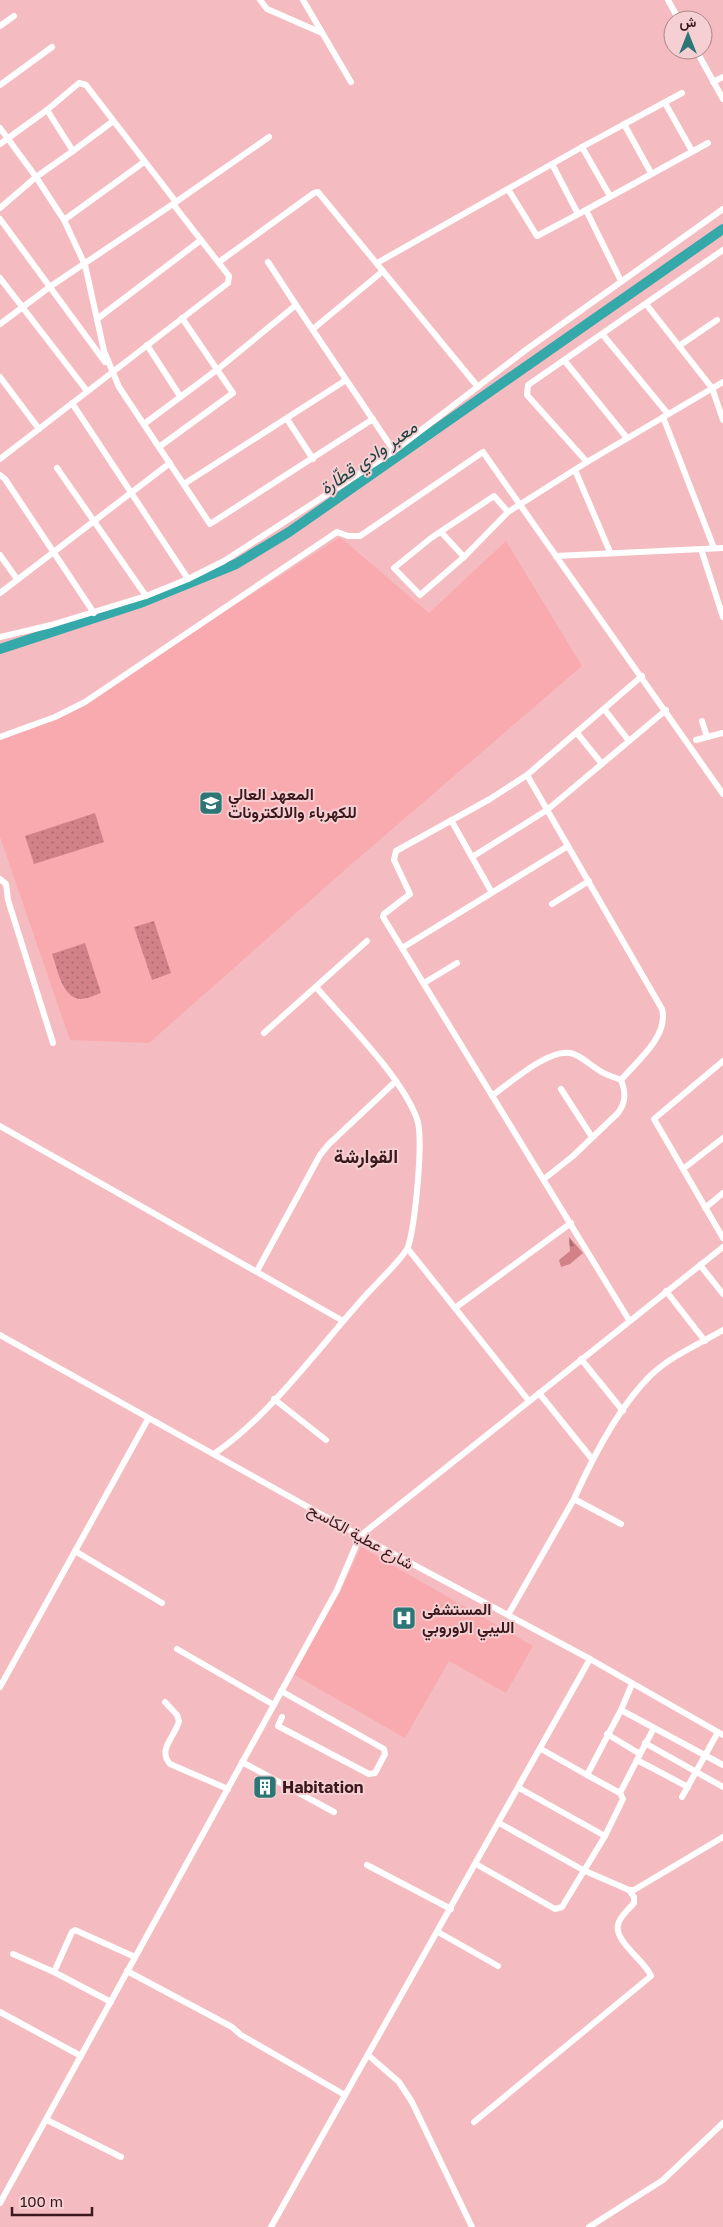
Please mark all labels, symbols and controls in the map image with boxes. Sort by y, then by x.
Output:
north arrow [663,10,713,60]
text: ش [680,13,697,31]
water label: معبر وادي قطّارة [315,415,424,503]
place label: المعهد العالي للكهرباء والالكترونات [228,784,357,823]
school or university icon: المعهد العالي للكهرباء والالكترونات [198,790,224,816]
district label: القوارشة [334,1144,398,1169]
street label: شارع عطية الكاسح [304,1499,417,1575]
place label: المستشفی الليبي الاوروبي [422,1599,514,1641]
hospital icon: المستشفی الليبي الاوروبي [391,1605,417,1631]
building icon: Habitation [252,1774,278,1800]
place label: Habitation [282,1777,363,1797]
scale bar [12,2184,92,2216]
text: 100 m [20,2192,63,2210]

